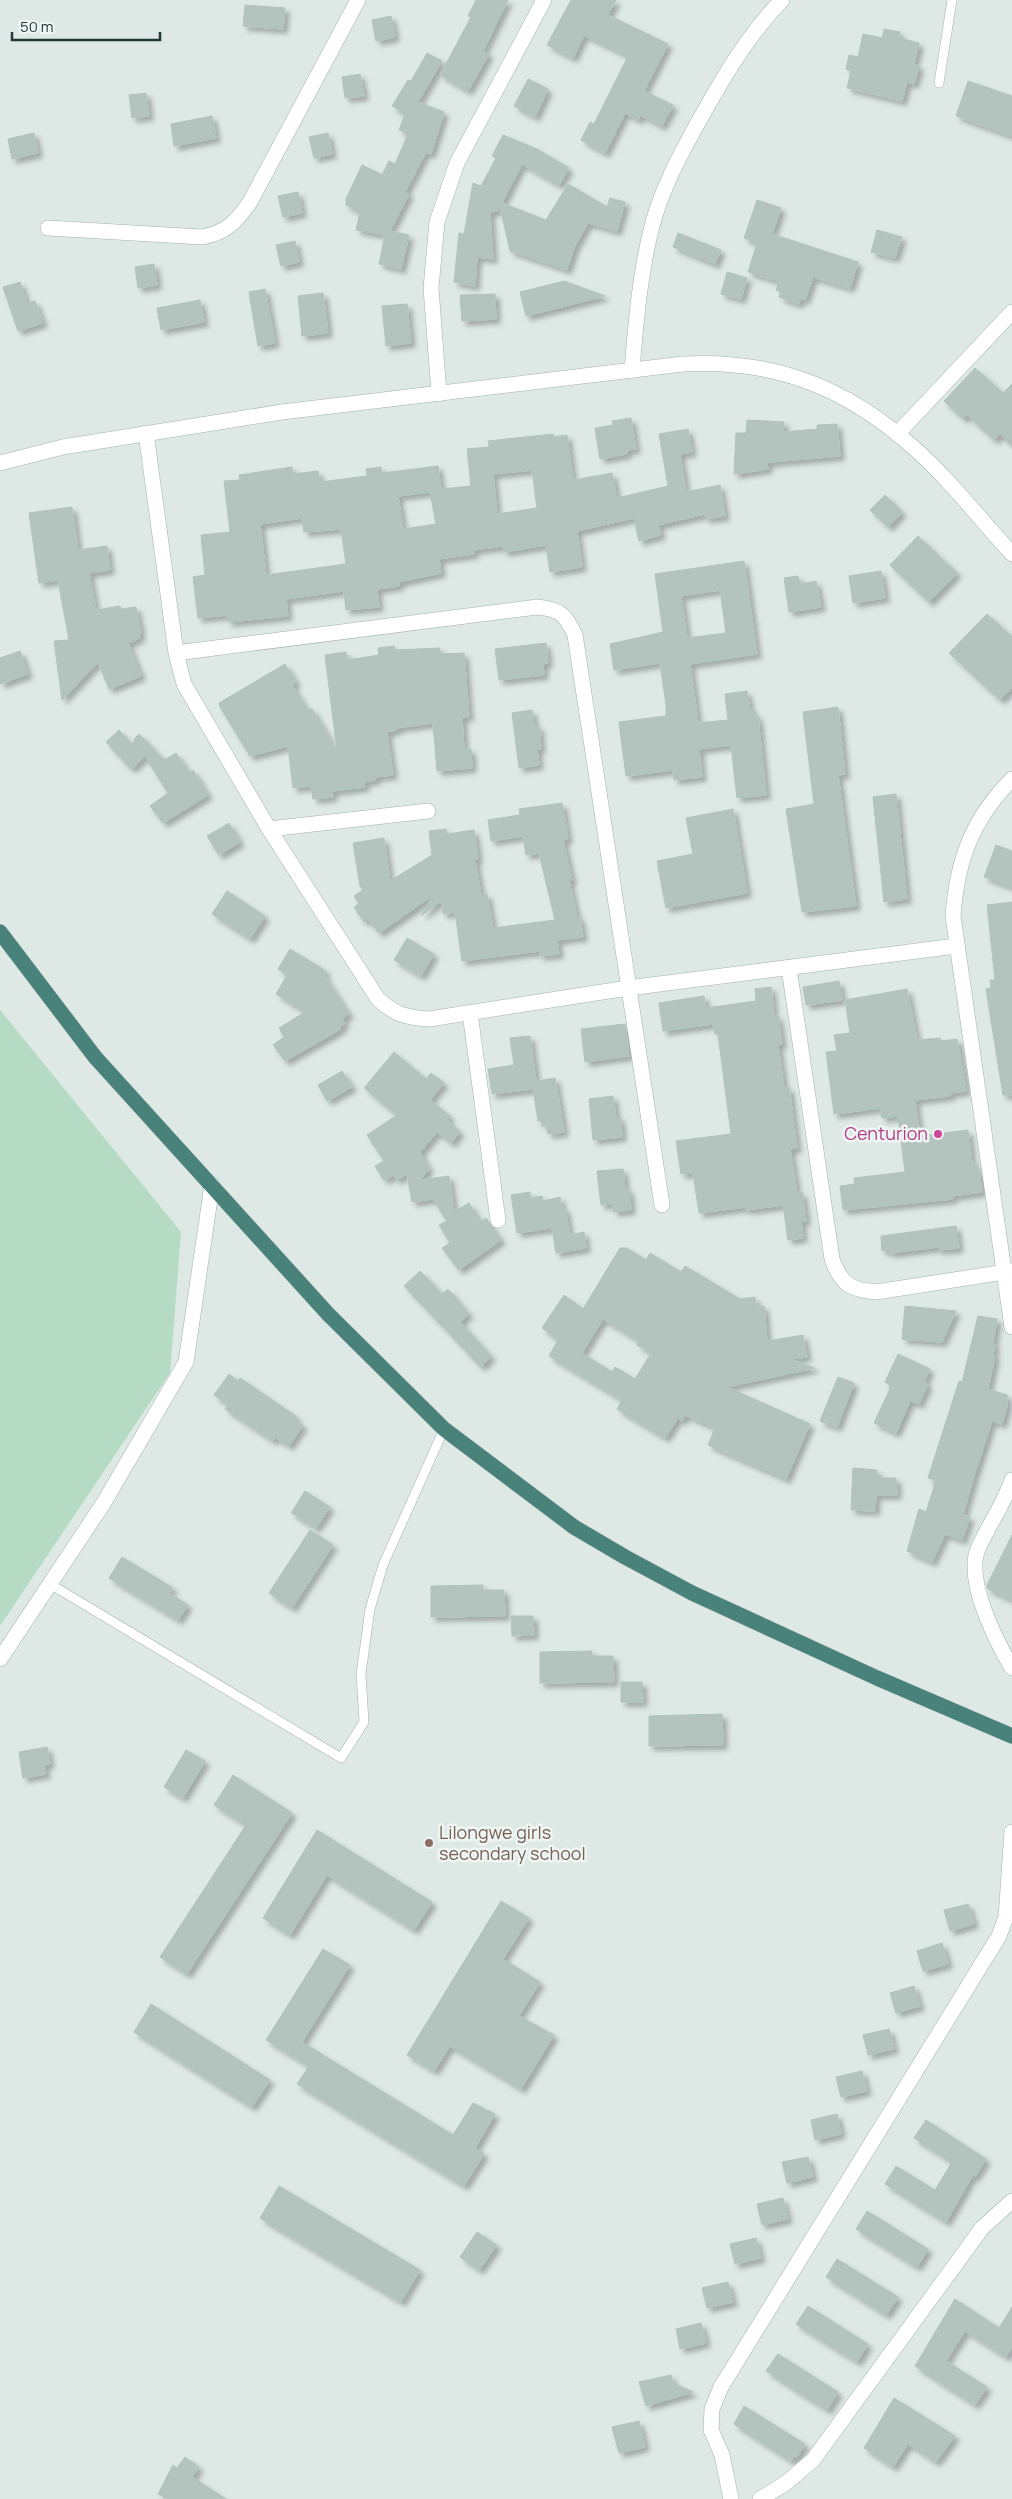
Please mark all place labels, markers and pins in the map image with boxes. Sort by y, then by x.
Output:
place label: Centurion [844,1121,928,1145]
marker: Centurion [932,1128,944,1140]
place label: Lilongwe girls secondary school [439,1820,586,1865]
marker: Lilongwe girls secondary school [423,1837,435,1849]

